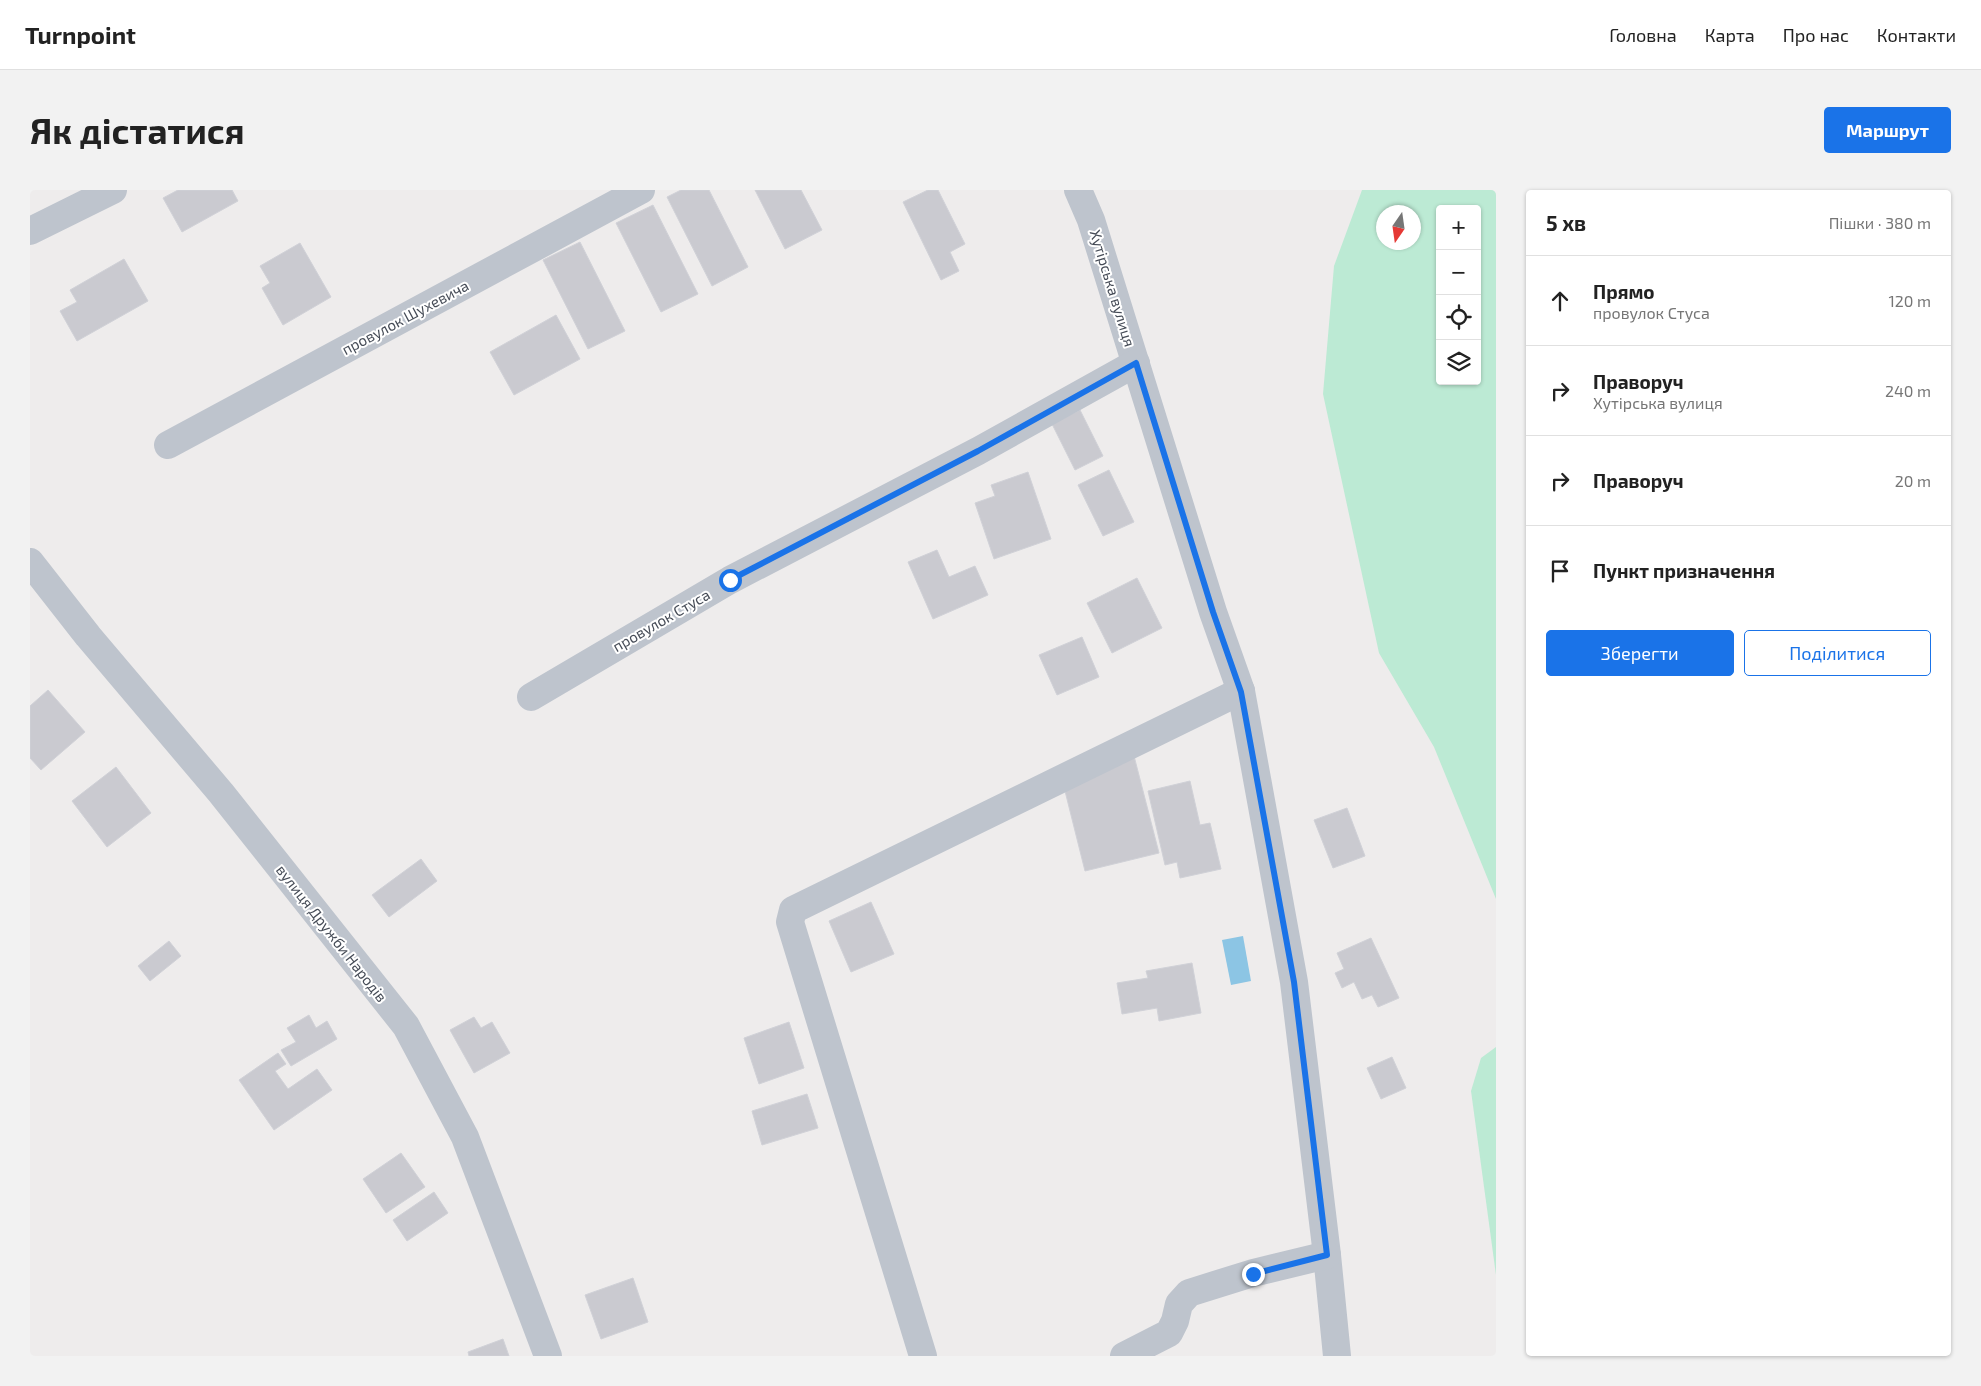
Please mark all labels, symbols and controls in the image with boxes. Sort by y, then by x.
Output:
text: Turnpoint [25,20,136,49]
text: Головна [1609,24,1677,46]
text: Карта [1705,24,1755,46]
text: Про нас [1783,24,1849,46]
text: Контакти [1877,24,1956,46]
button: Маршрут [1824,107,1951,153]
text: Як дістатися [30,109,244,151]
north arrow [1376,205,1421,250]
map controls [1436,205,1481,385]
button: + [1436,205,1481,250]
text: 5 хв [1546,210,1586,235]
text: Пішки · 380 m [1829,213,1931,232]
street label: Хутірська вулиця [1086,227,1139,349]
button: − [1436,250,1481,295]
street label: провулок Шухевича [338,276,472,359]
text: Прямо [1593,280,1655,303]
icon: ahead [1546,287,1574,315]
text: 120 m [1888,291,1931,310]
button: locate [1436,295,1481,340]
text: провулок Стуса [1593,303,1710,322]
button: layers [1436,340,1481,385]
text: Праворуч [1593,370,1684,393]
icon: right [1546,377,1574,405]
text: 240 m [1885,381,1931,400]
text: Хутірська вулиця [1593,393,1723,412]
icon: right [1546,467,1574,495]
text: Праворуч [1593,469,1684,492]
text: 20 m [1895,471,1931,490]
icon: arrive [1546,557,1574,585]
text: Пункт призначення [1593,559,1775,582]
route start [719,569,742,592]
street label: провулок Стуса [609,585,713,656]
button: Зберегти [1546,630,1734,676]
button: Поділитися [1744,630,1931,676]
street label: вулиця Дружби Народів [272,861,391,1006]
route end [1242,1263,1265,1286]

